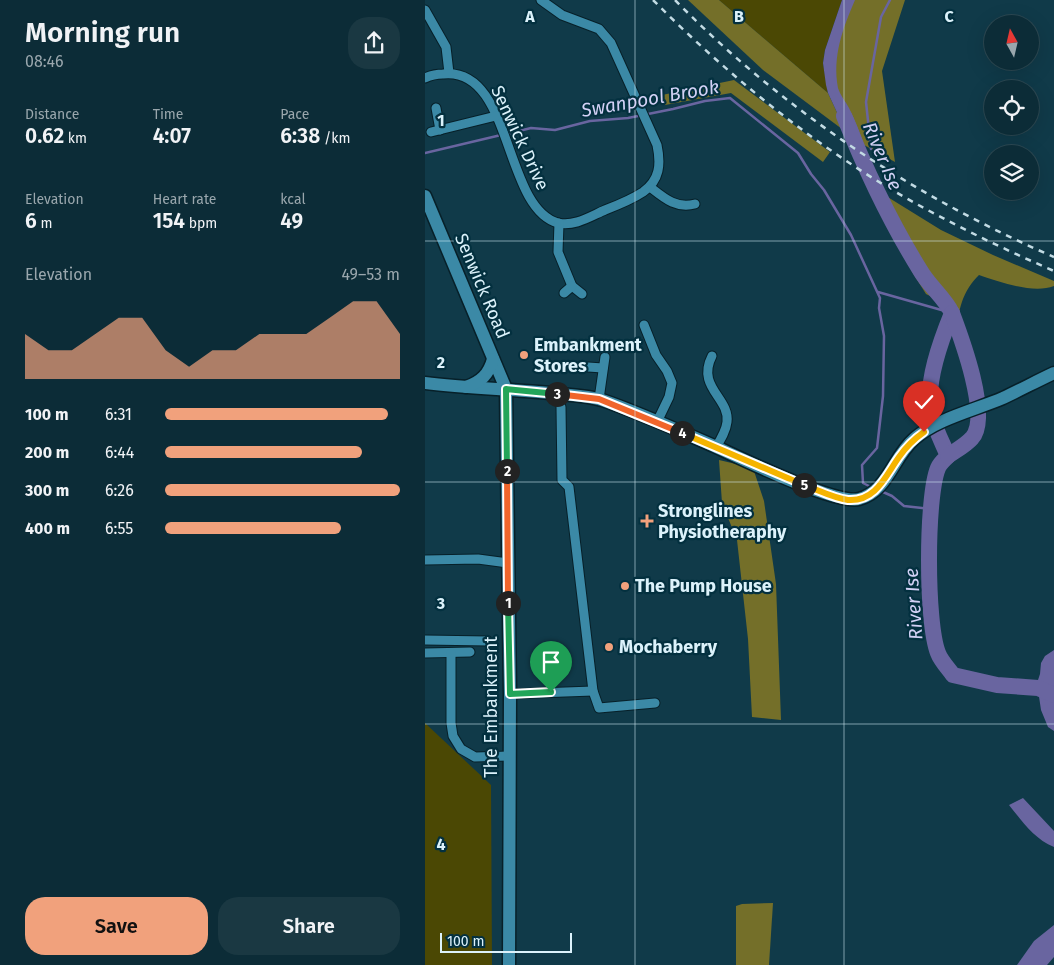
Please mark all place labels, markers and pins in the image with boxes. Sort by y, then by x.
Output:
place label: Embankment Stores [534,334,643,377]
marker: Embankment Stores [518,349,530,361]
pin [903,381,945,432]
pin: 3 [545,382,569,406]
pin: 4 [669,420,695,446]
pin: 2 [495,458,519,484]
pin: 5 [791,472,817,498]
place label: Stronglines Physiotheraphy [658,500,787,543]
marker: Stronglines Physiotheraphy [640,514,654,528]
place label: The Pump House [635,575,772,597]
marker: The Pump House [619,580,631,592]
pin: 1 [495,590,521,616]
place label: Mochaberry [619,636,718,658]
pin [530,641,572,692]
marker: Mochaberry [603,641,615,653]

